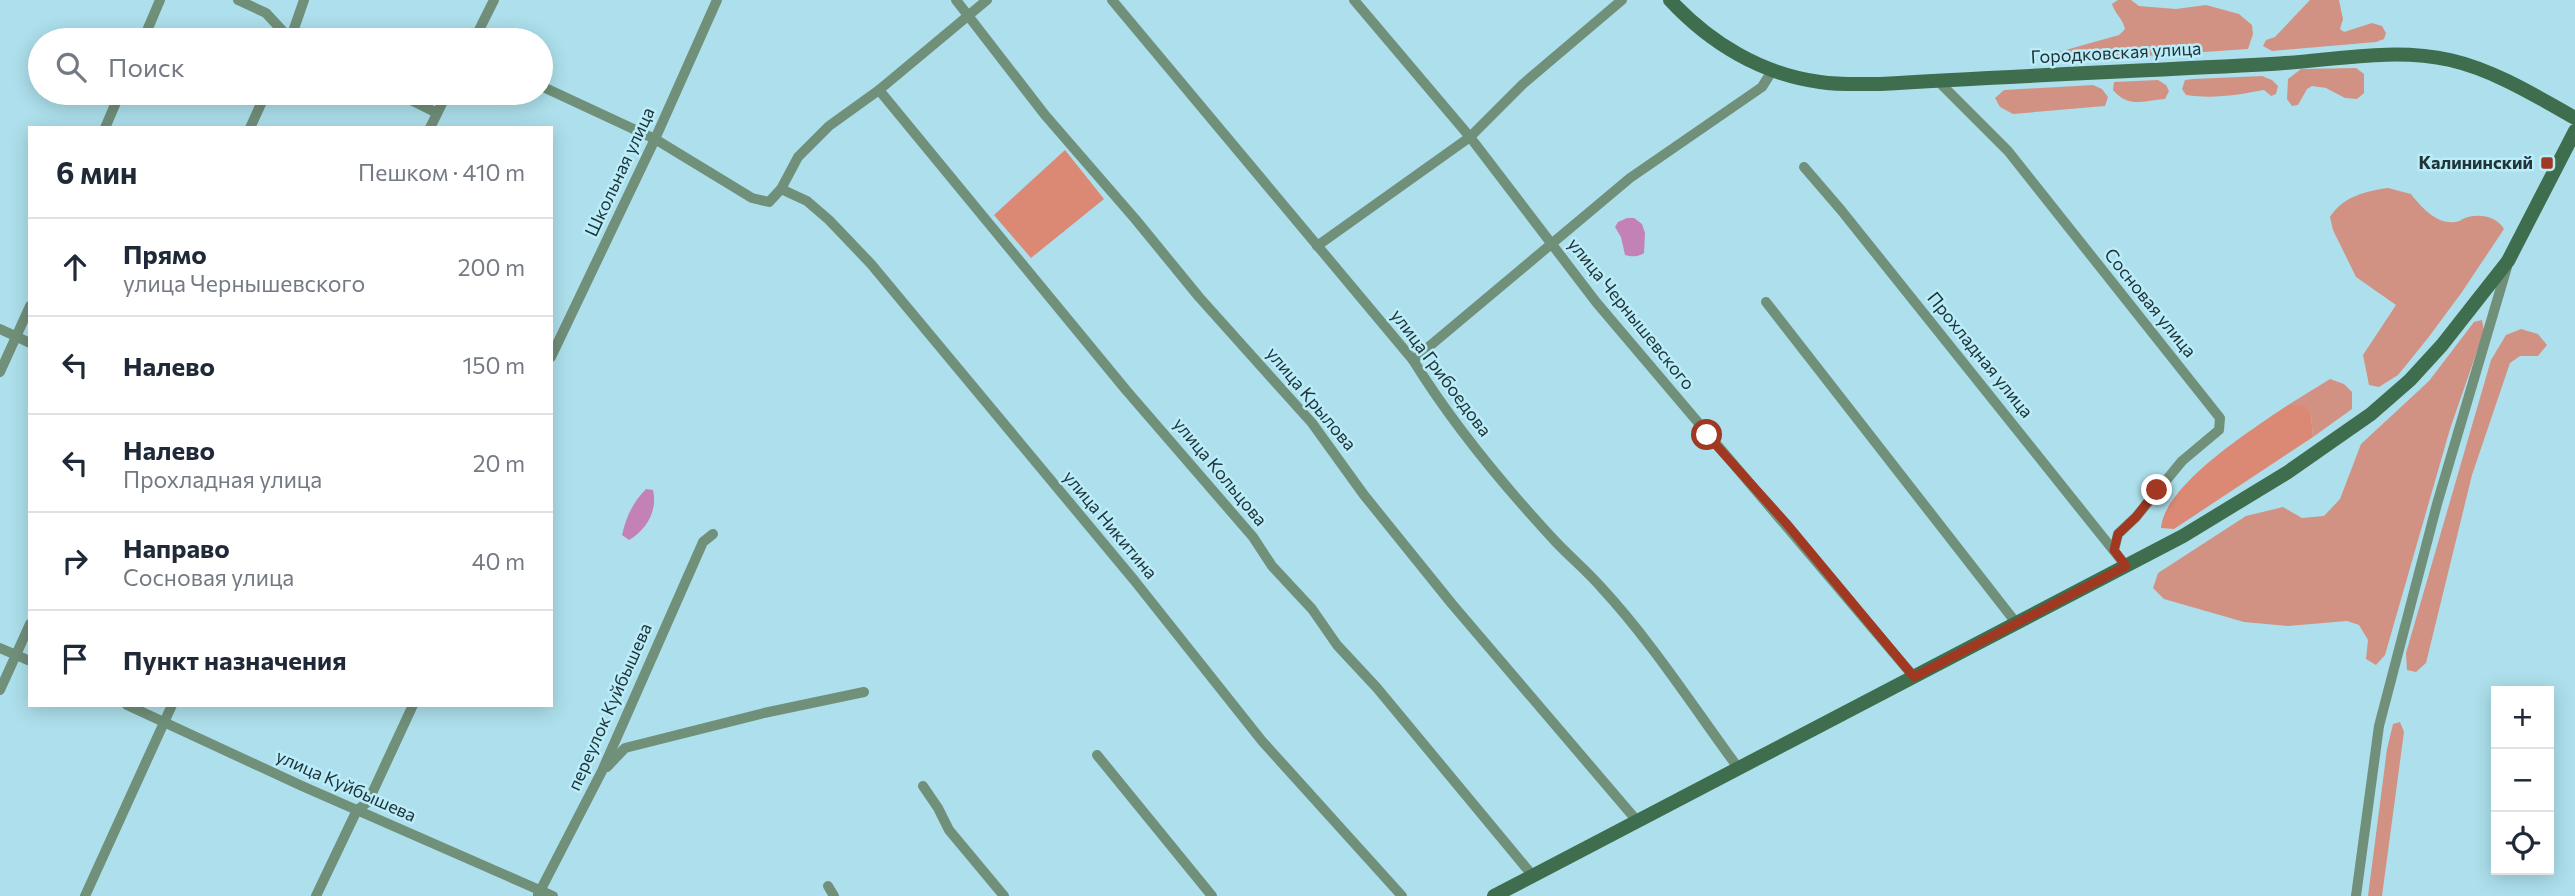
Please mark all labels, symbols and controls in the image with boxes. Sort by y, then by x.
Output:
search box [28,28,553,105]
street label: Городковская улица [2030,37,2202,67]
icon: search [52,48,90,86]
text: Поиск [108,51,185,82]
street label: Школьная улица [580,103,659,240]
place label: Калининский [2419,151,2533,173]
text: 6 мин [56,153,137,190]
marker: Калининский [2539,155,2555,171]
text: Пешком · 410 m [358,158,525,186]
street label: улица Чернышевского [1564,233,1700,394]
text: Прямо [123,238,207,269]
street label: Сосновая улица [2100,243,2202,361]
icon: ahead [56,248,94,286]
text: 200 m [458,253,525,281]
text: улица Чернышевского [123,269,365,297]
street label: Прохладная улица [1923,287,2038,422]
street label: улица Грибоедова [1387,304,1497,440]
street label: улица Крылова [1262,342,1361,455]
icon: left [56,346,94,384]
text: Налево [123,350,215,381]
text: 150 m [462,351,525,379]
street label: улица Кольцова [1169,413,1272,530]
route start [1691,419,1722,450]
text: Налево [123,434,215,465]
icon: left [56,444,94,482]
text: 20 m [473,449,525,477]
text: Прохладная улица [123,465,322,493]
street label: улица Никитина [1059,466,1163,583]
route end [2141,474,2172,505]
text: Направо [123,532,230,563]
icon: right [56,542,94,580]
text: 40 m [472,547,525,575]
text: Сосновая улица [123,563,294,591]
street label: переулок Куйбышева [562,619,656,794]
icon: arrive [56,640,94,678]
text: Пункт назначения [123,644,347,675]
map controls [2491,686,2554,875]
button: + [2491,686,2554,749]
street label: улица Куйбышева [273,744,420,826]
button: − [2491,749,2554,812]
button: locate [2491,812,2554,875]

